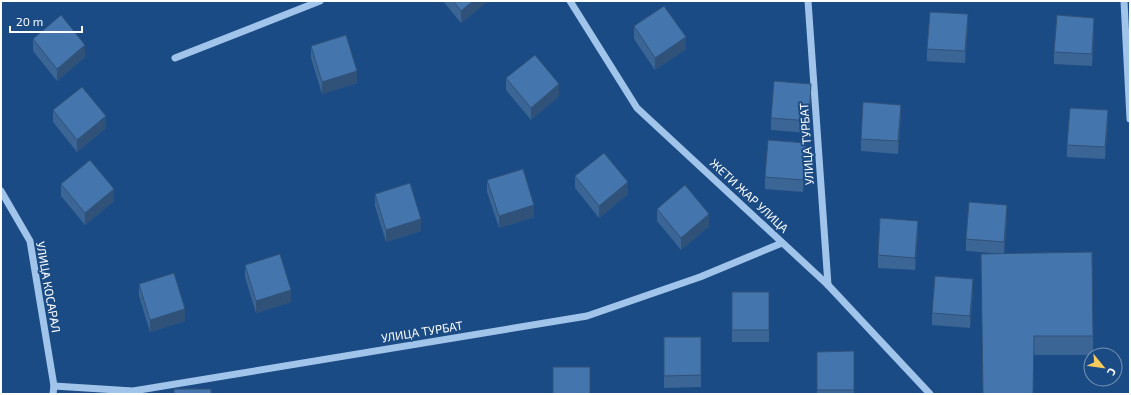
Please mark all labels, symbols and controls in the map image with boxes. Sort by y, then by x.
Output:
scale bar [10,8,82,34]
text: 20 m [16,14,43,28]
street label: УЛИЦА ТУРБАТ [796,102,816,186]
street label: ЖЕТИ ЖАР УЛИЦА [708,155,792,235]
street label: УЛИЦА КОСАРАЛ [34,240,64,334]
street label: УЛИЦА ТУРБАТ [380,318,464,344]
north arrow [1083,347,1123,387]
text: С [1105,366,1119,379]

